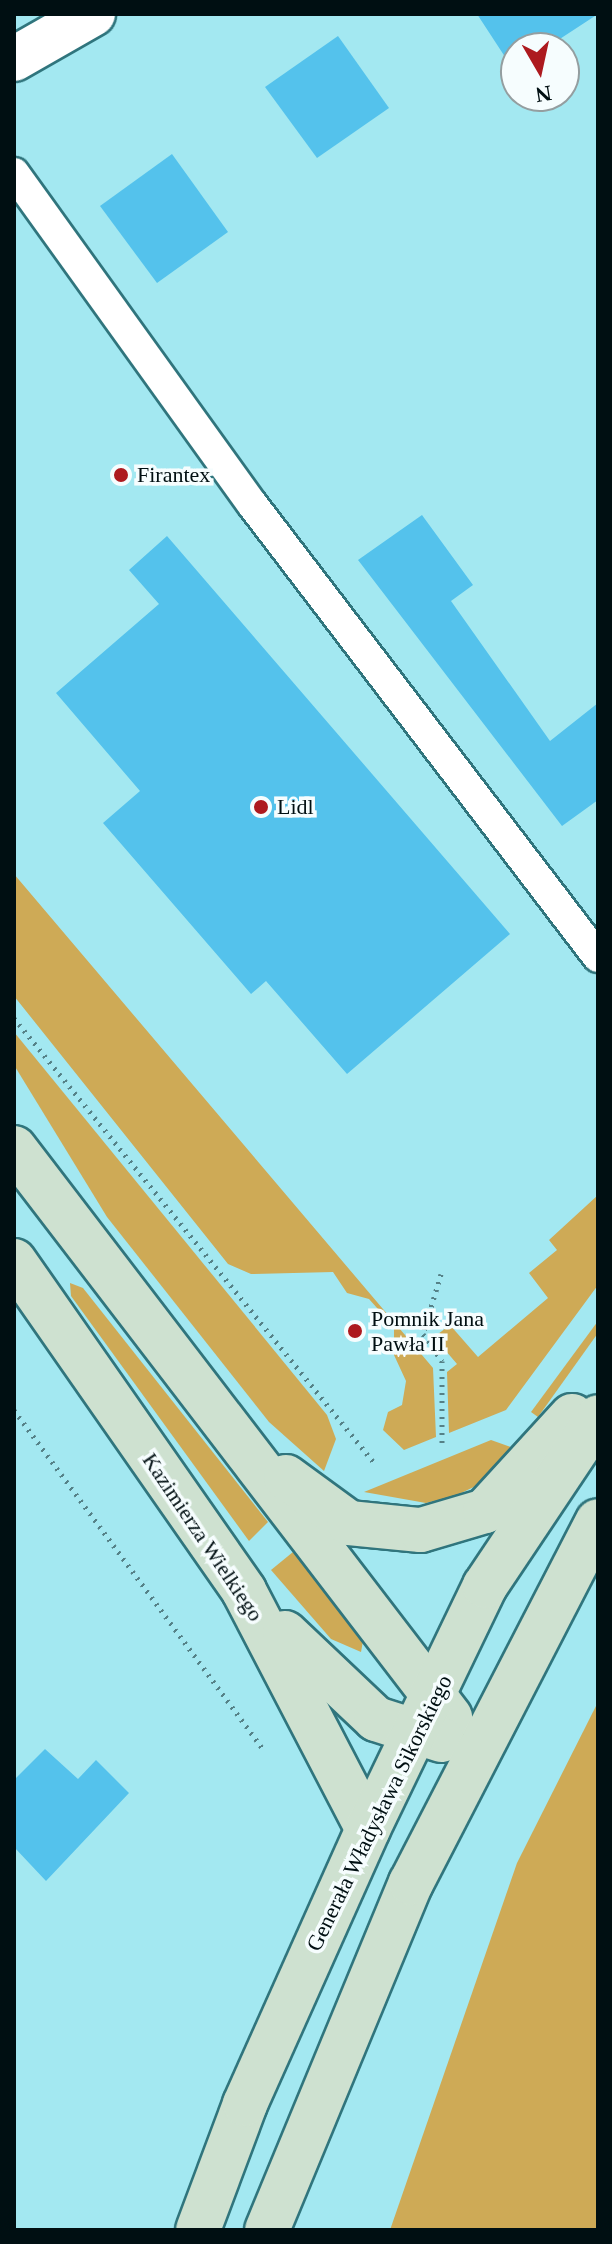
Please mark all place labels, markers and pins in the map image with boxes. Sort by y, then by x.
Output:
place label: Firantex [137,462,210,488]
marker: Firantex [112,466,130,484]
place label: Lidl [277,794,314,820]
marker: Lidl [252,798,270,816]
place label: Pomnik Jana Pawła II [371,1305,484,1356]
marker: Pomnik Jana Pawła II [346,1322,364,1340]

